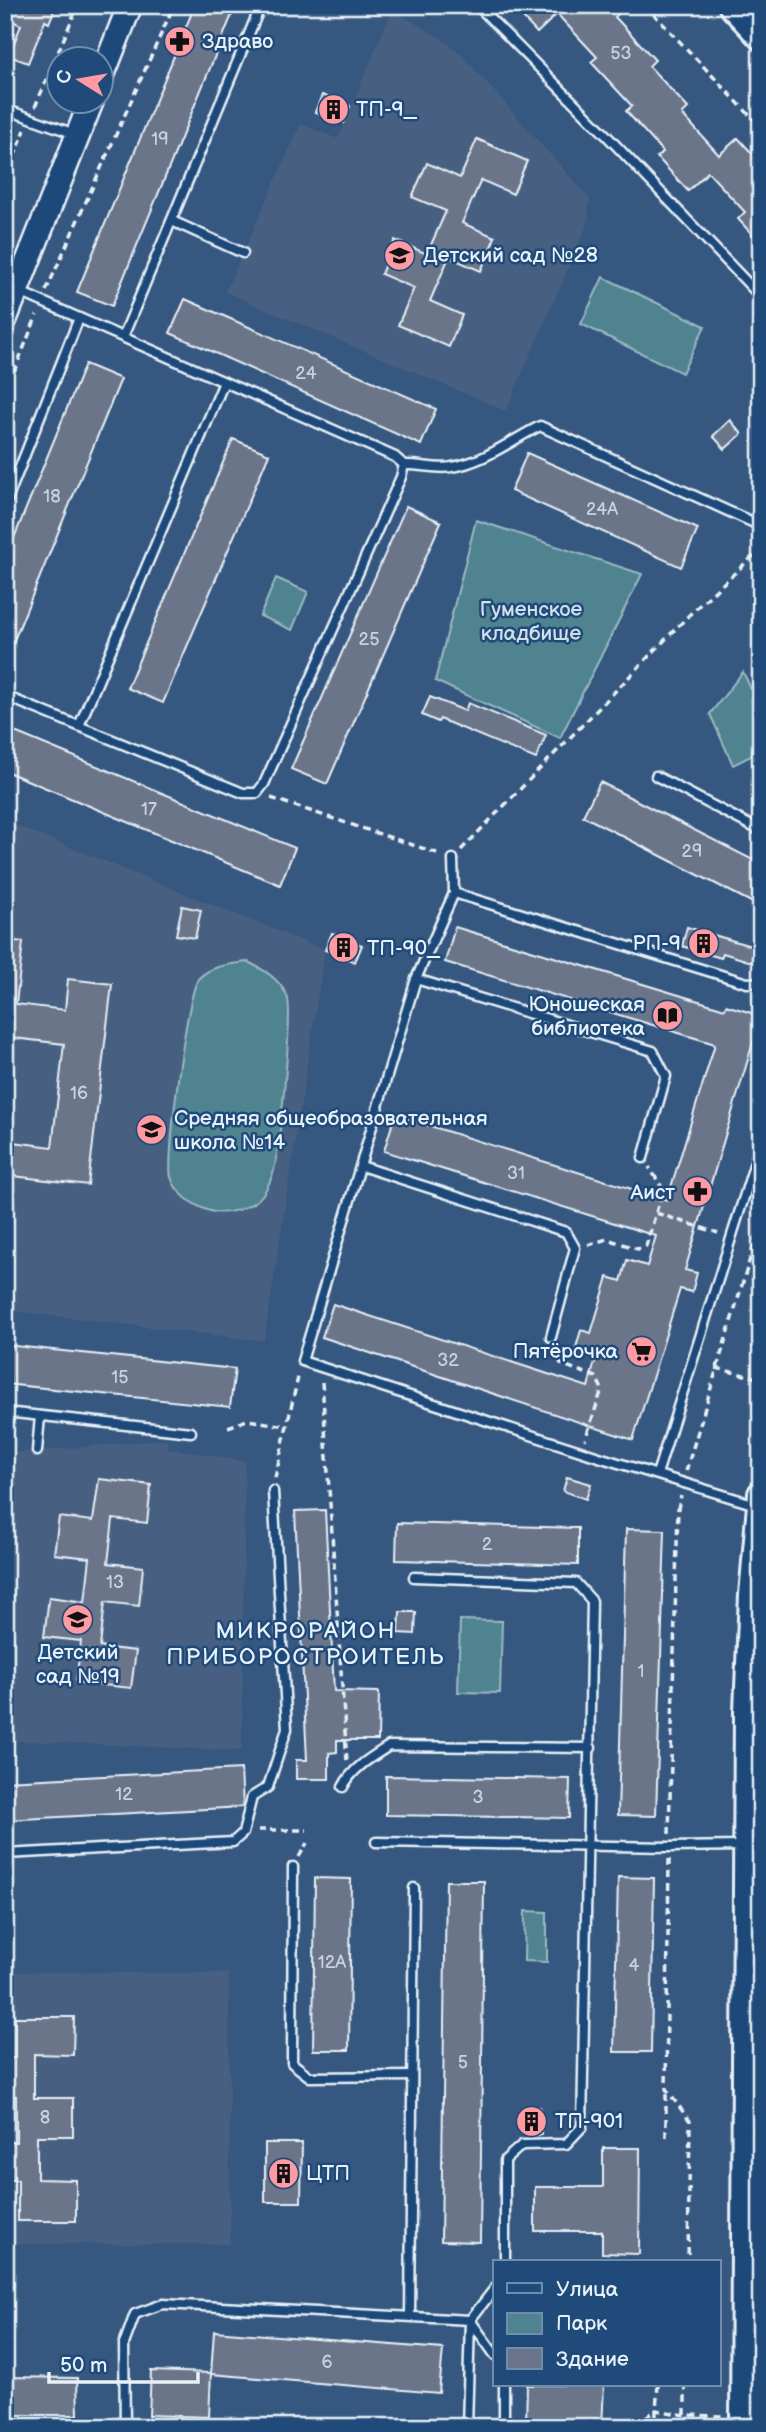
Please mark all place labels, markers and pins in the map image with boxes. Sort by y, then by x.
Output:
pharmacy icon: Здраво [162,24,196,58]
place label: Здраво [202,29,273,54]
building icon: ТП-9_ [316,92,350,126]
place label: ТП-9_ [356,97,418,122]
school or university icon: Детский сад №28 [383,238,417,272]
place label: Детский сад №28 [423,243,598,268]
building icon: РП-9 [687,926,721,960]
building icon: ТП-90_ [327,931,361,965]
place label: РП-9 [632,931,681,956]
place label: ТП-90_ [367,936,441,961]
place label: Юношеская библиотека [528,992,646,1041]
library icon: Юношеская библиотека [651,999,685,1033]
place label: Средняя общеобразовательная школа №14 [174,1106,488,1155]
school or university icon: Средняя общеобразовательная школа №14 [134,1113,168,1147]
pharmacy icon: Аист [681,1175,715,1209]
place label: Аист [629,1180,675,1205]
supermarket icon: Пятёрочка [624,1334,658,1368]
place label: Пятёрочка [513,1339,619,1364]
school or university icon: Детский сад №19 [61,1603,95,1637]
place label: Детский сад №19 [36,1640,120,1689]
building icon: ТП-901 [515,2104,549,2138]
place label: ТП-901 [555,2109,623,2134]
building icon: ЦТП [266,2156,300,2190]
place label: ЦТП [306,2161,350,2186]

